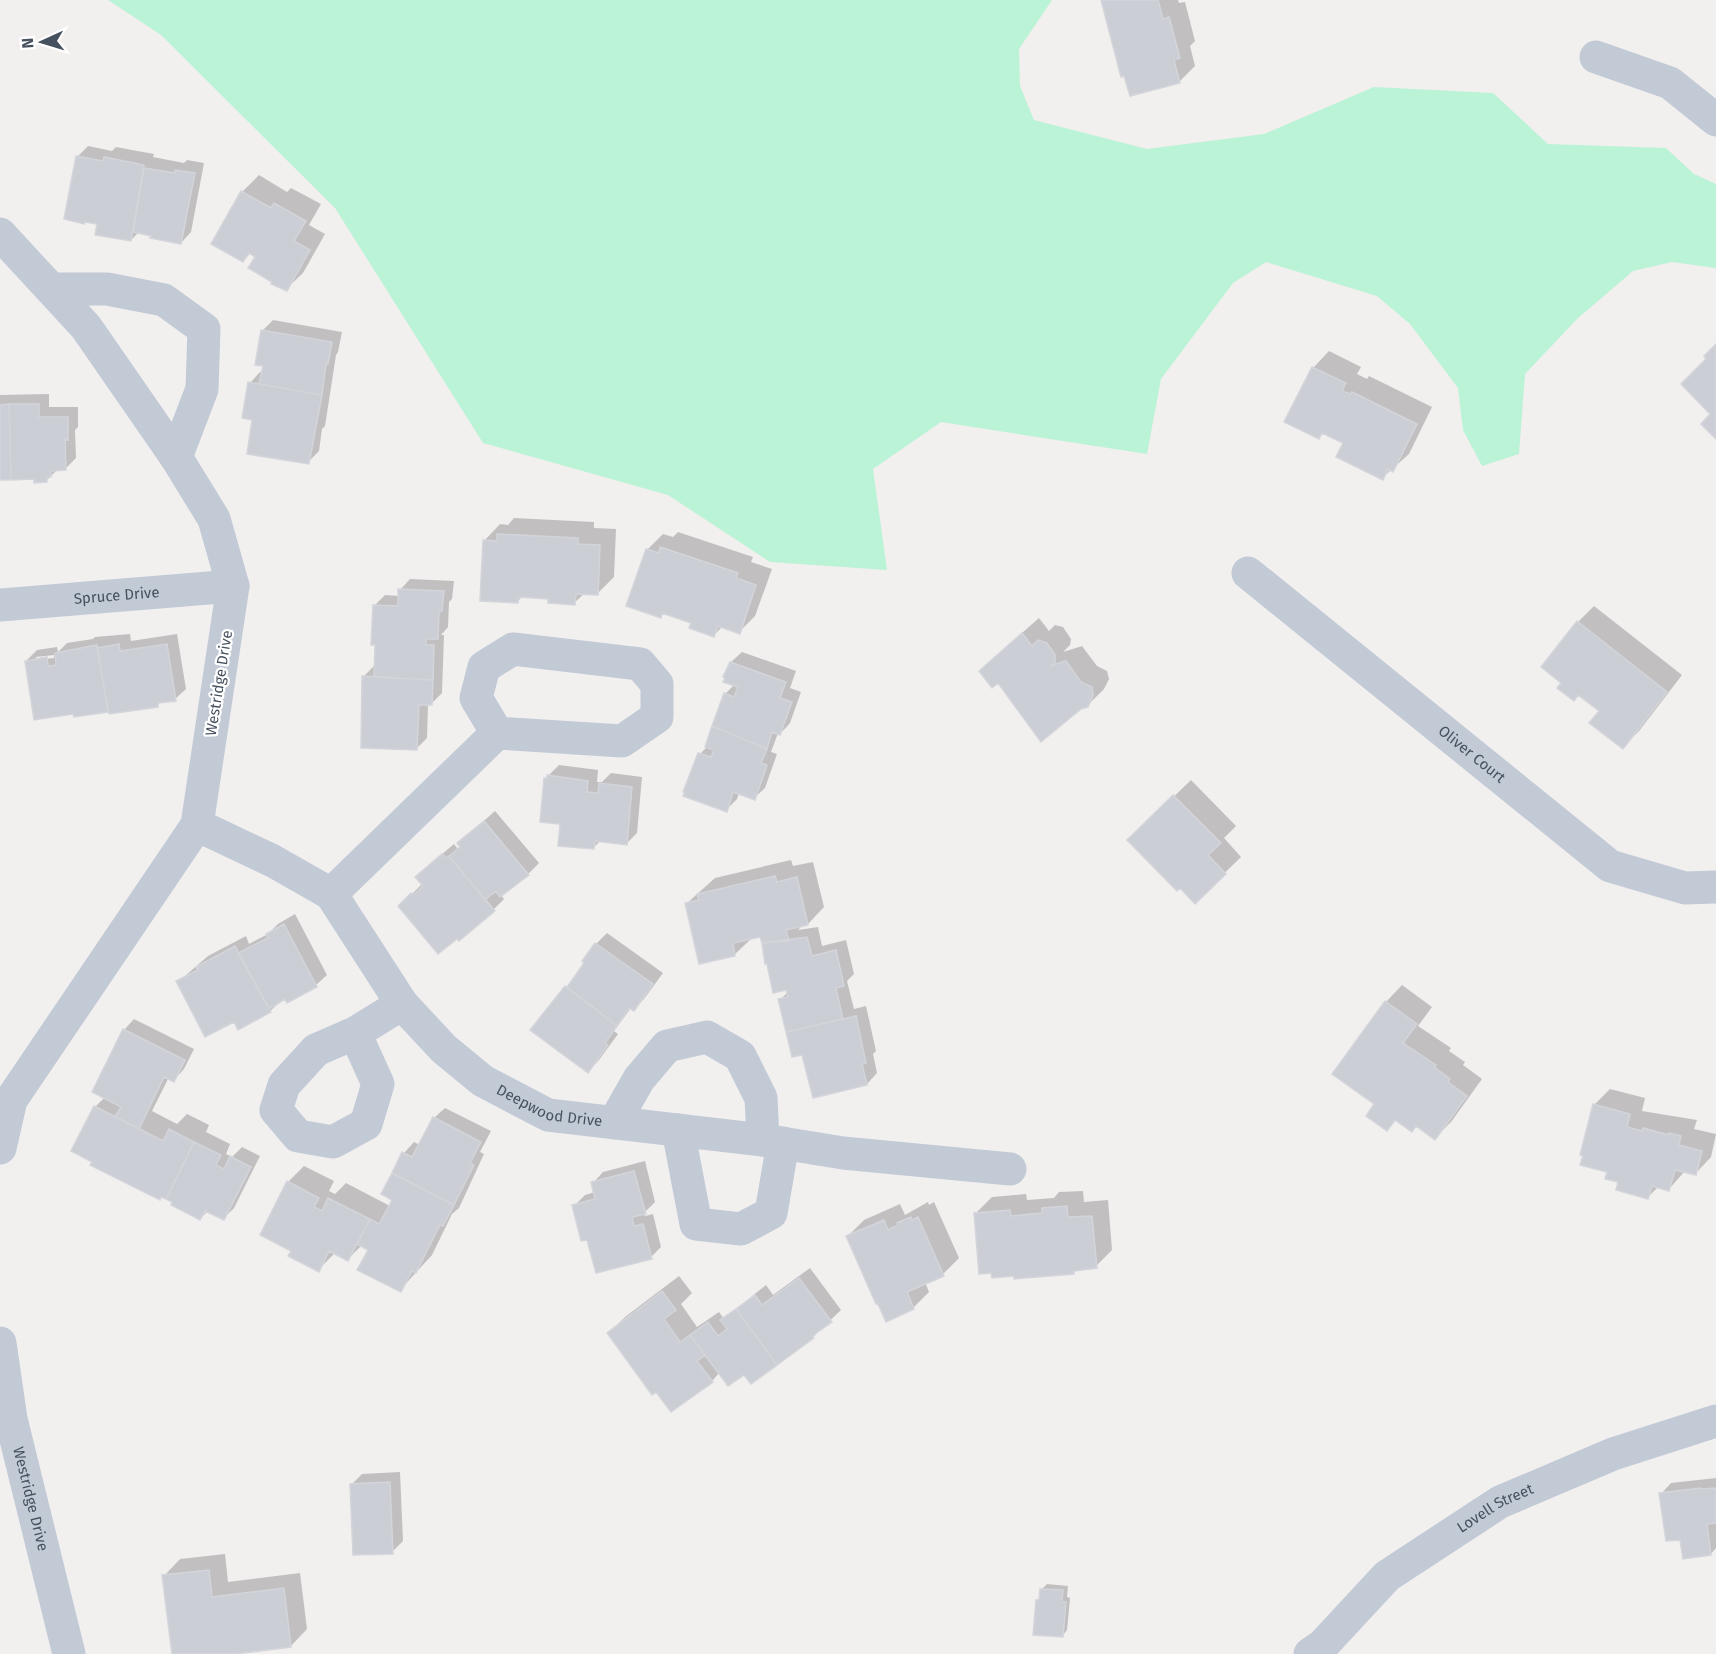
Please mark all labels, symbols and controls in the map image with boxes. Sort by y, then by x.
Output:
north arrow [12,12,72,72]
text: N [18,37,37,49]
street label: Spruce Drive [73,583,160,608]
street label: Westridge Drive [202,629,236,737]
street label: Oliver Court [1435,722,1510,787]
street label: Deepwood Drive [493,1081,603,1130]
street label: Westridge Drive [9,1445,52,1553]
street label: Lovell Street [1454,1480,1537,1537]

